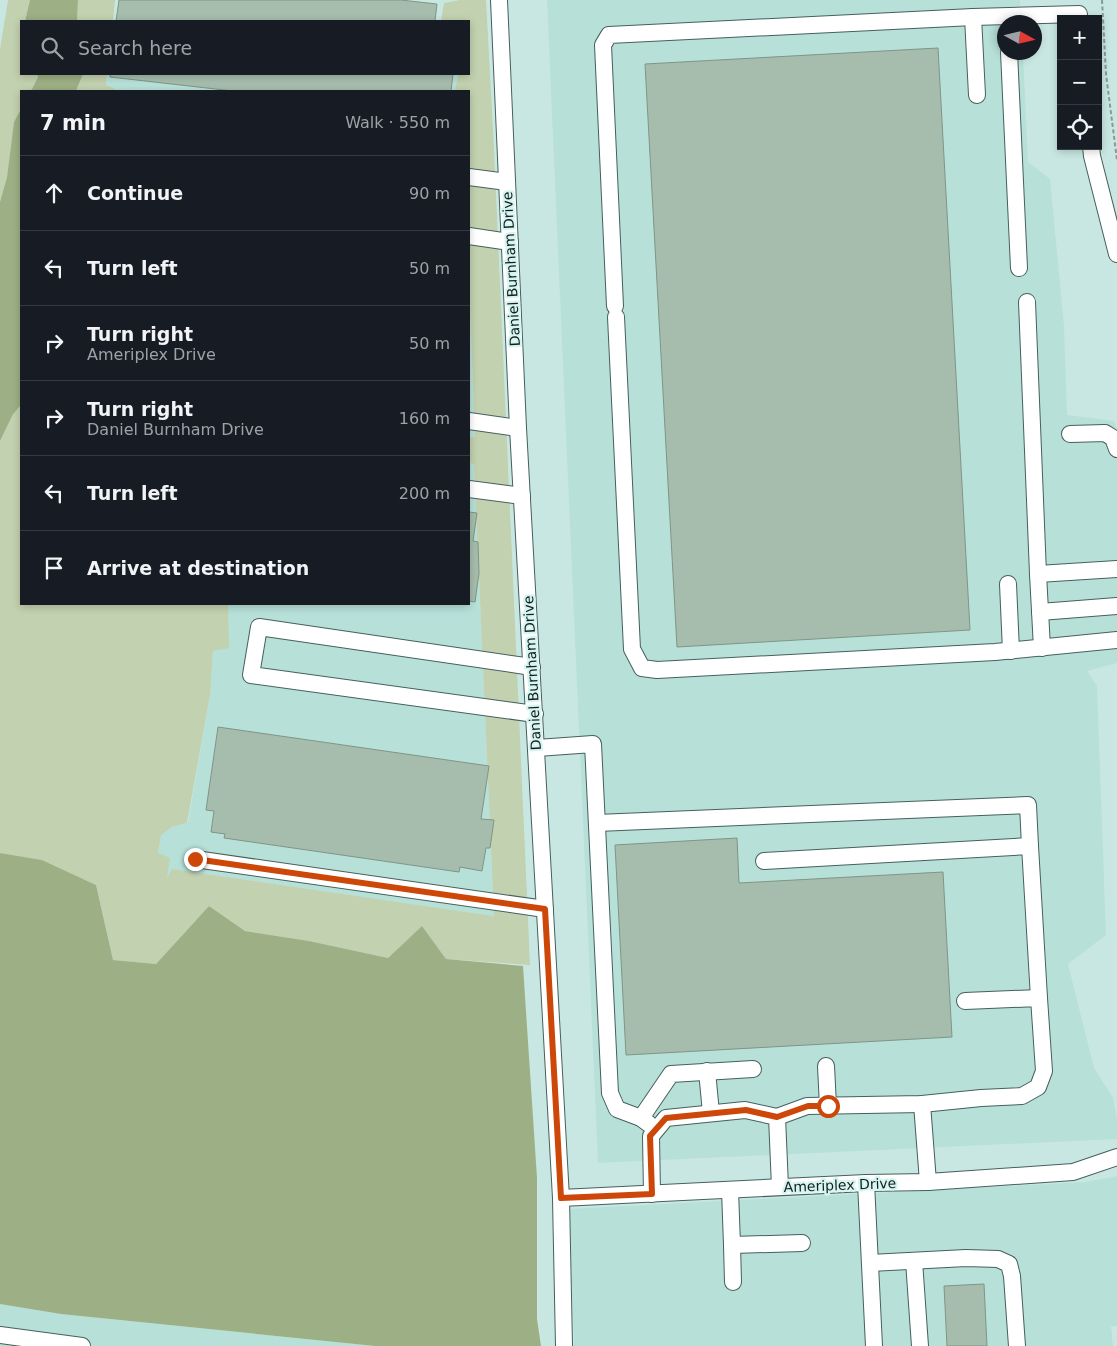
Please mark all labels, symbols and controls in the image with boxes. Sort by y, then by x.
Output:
north arrow [997,15,1042,60]
map controls [1057,15,1102,150]
button: + [1057,15,1102,60]
search box [20,20,470,75]
icon: search [38,34,66,62]
text: Search here [78,37,192,59]
button: − [1057,60,1102,105]
button: locate [1057,105,1102,150]
text: 7 min [40,111,106,135]
text: Walk · 550 m [345,113,450,132]
icon: ahead [40,179,68,207]
text: Continue [87,182,183,204]
text: 90 m [409,184,450,203]
street label: Daniel Burnham Drive [499,191,523,347]
icon: left [40,254,68,282]
text: Turn left [87,257,178,279]
text: 50 m [409,259,450,278]
text: Turn right [87,323,193,345]
icon: right [40,329,68,357]
text: 50 m [409,334,450,353]
text: Ameriplex Drive [87,345,216,364]
text: Turn right [87,398,193,420]
icon: right [40,404,68,432]
text: 160 m [399,409,450,428]
text: Daniel Burnham Drive [87,420,264,439]
icon: left [40,479,68,507]
text: Turn left [87,482,178,504]
text: 200 m [399,484,450,503]
icon: arrive [40,554,68,582]
text: Arrive at destination [87,557,309,579]
street label: Daniel Burnham Drive [520,595,544,751]
route end [184,848,207,871]
route start [817,1095,840,1118]
street label: Ameriplex Drive [783,1175,897,1195]

